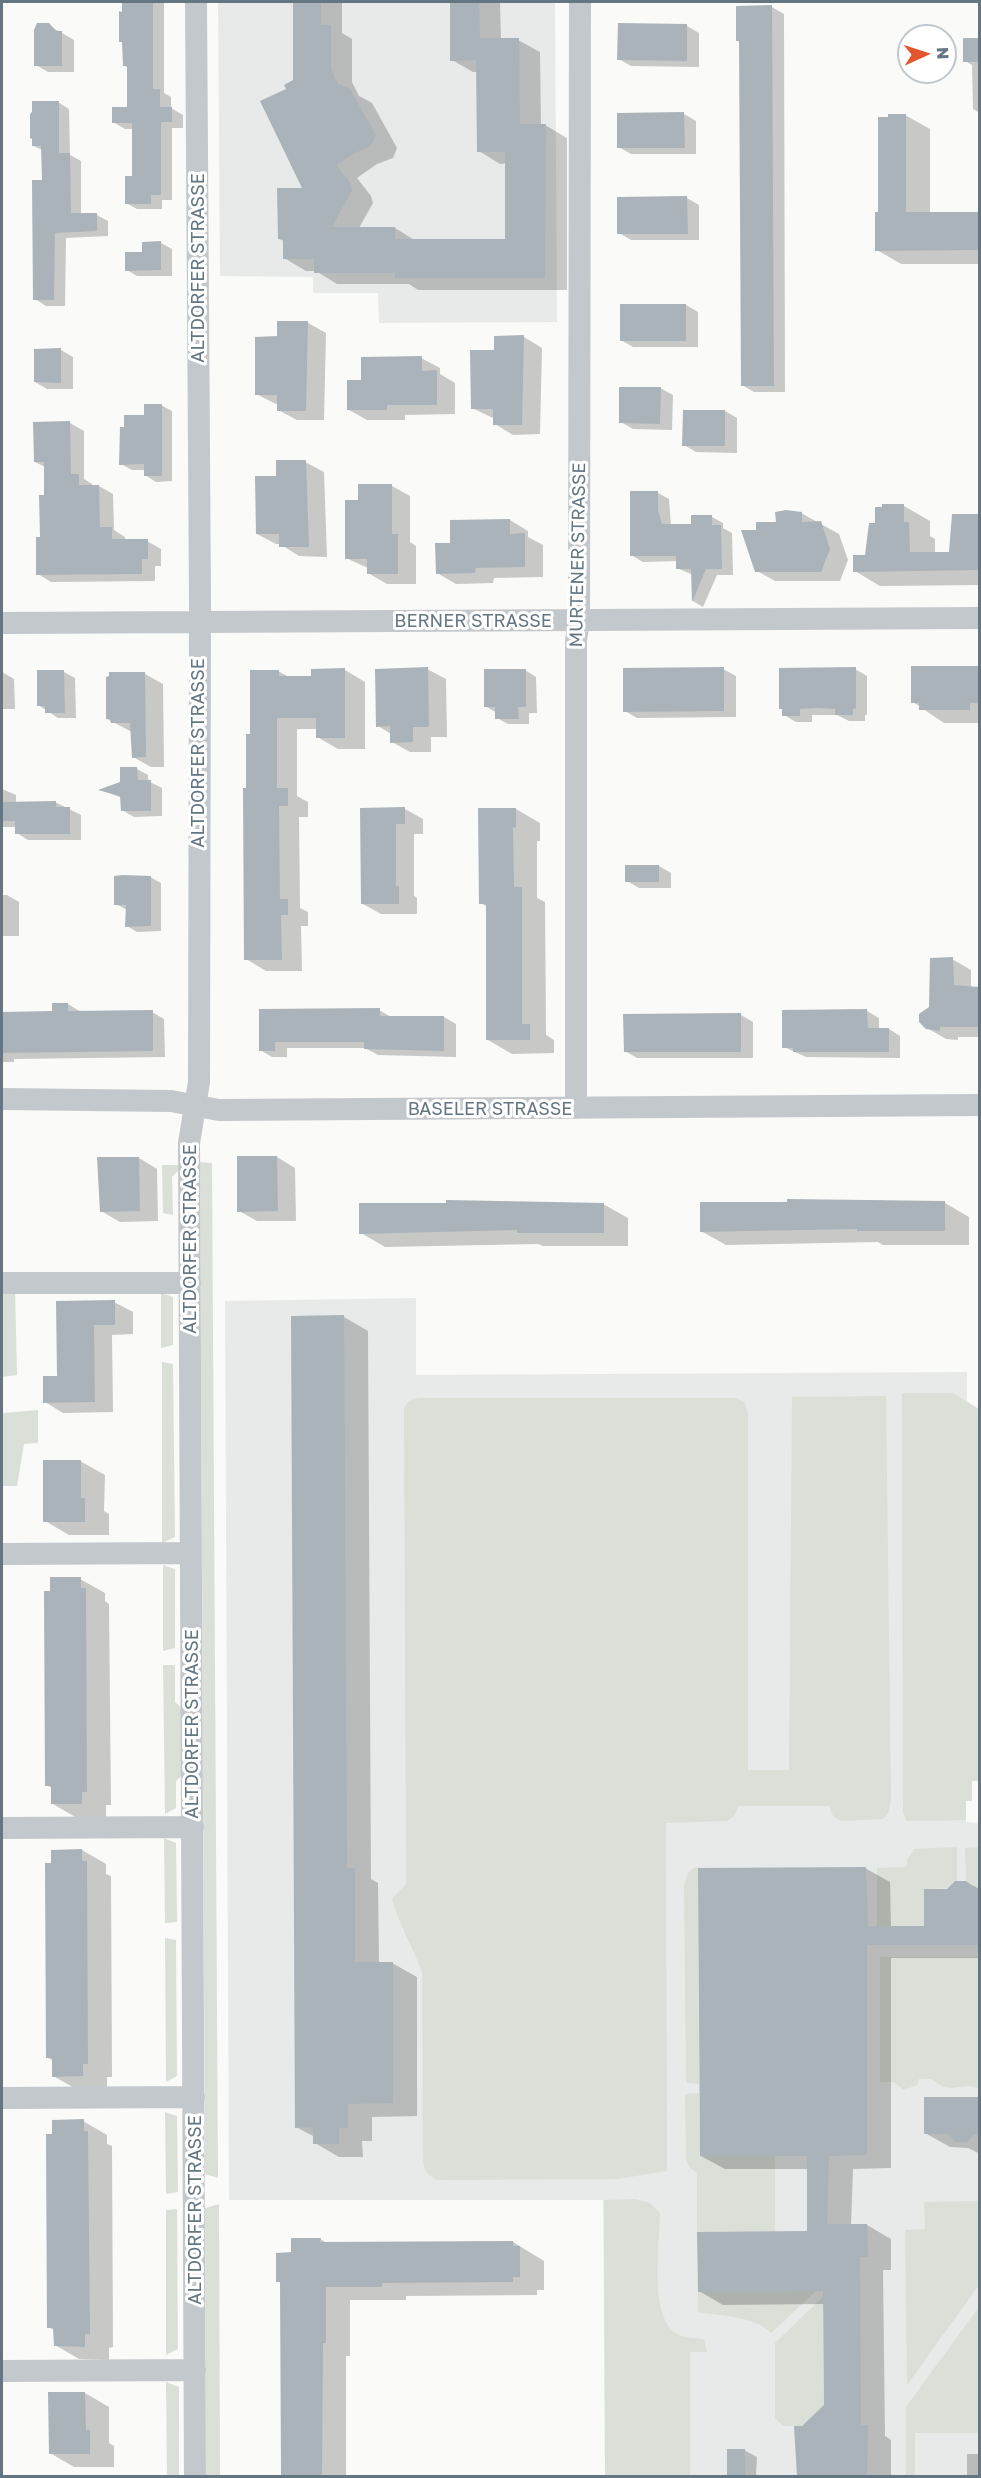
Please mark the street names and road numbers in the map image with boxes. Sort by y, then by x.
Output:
street label: ALTDORFER STRASSE [187,173,209,363]
street label: MURTENER STRASSE [566,462,590,648]
street label: BERNER STRASSE [394,610,552,632]
street label: ALTDORFER STRASSE [187,658,209,848]
street label: BASELER STRASSE [408,1098,572,1120]
street label: ALTDORFER STRASSE [179,1144,201,1334]
street label: ALTDORFER STRASSE [181,1629,203,1819]
street label: ALTDORFER STRASSE [184,2115,206,2305]

